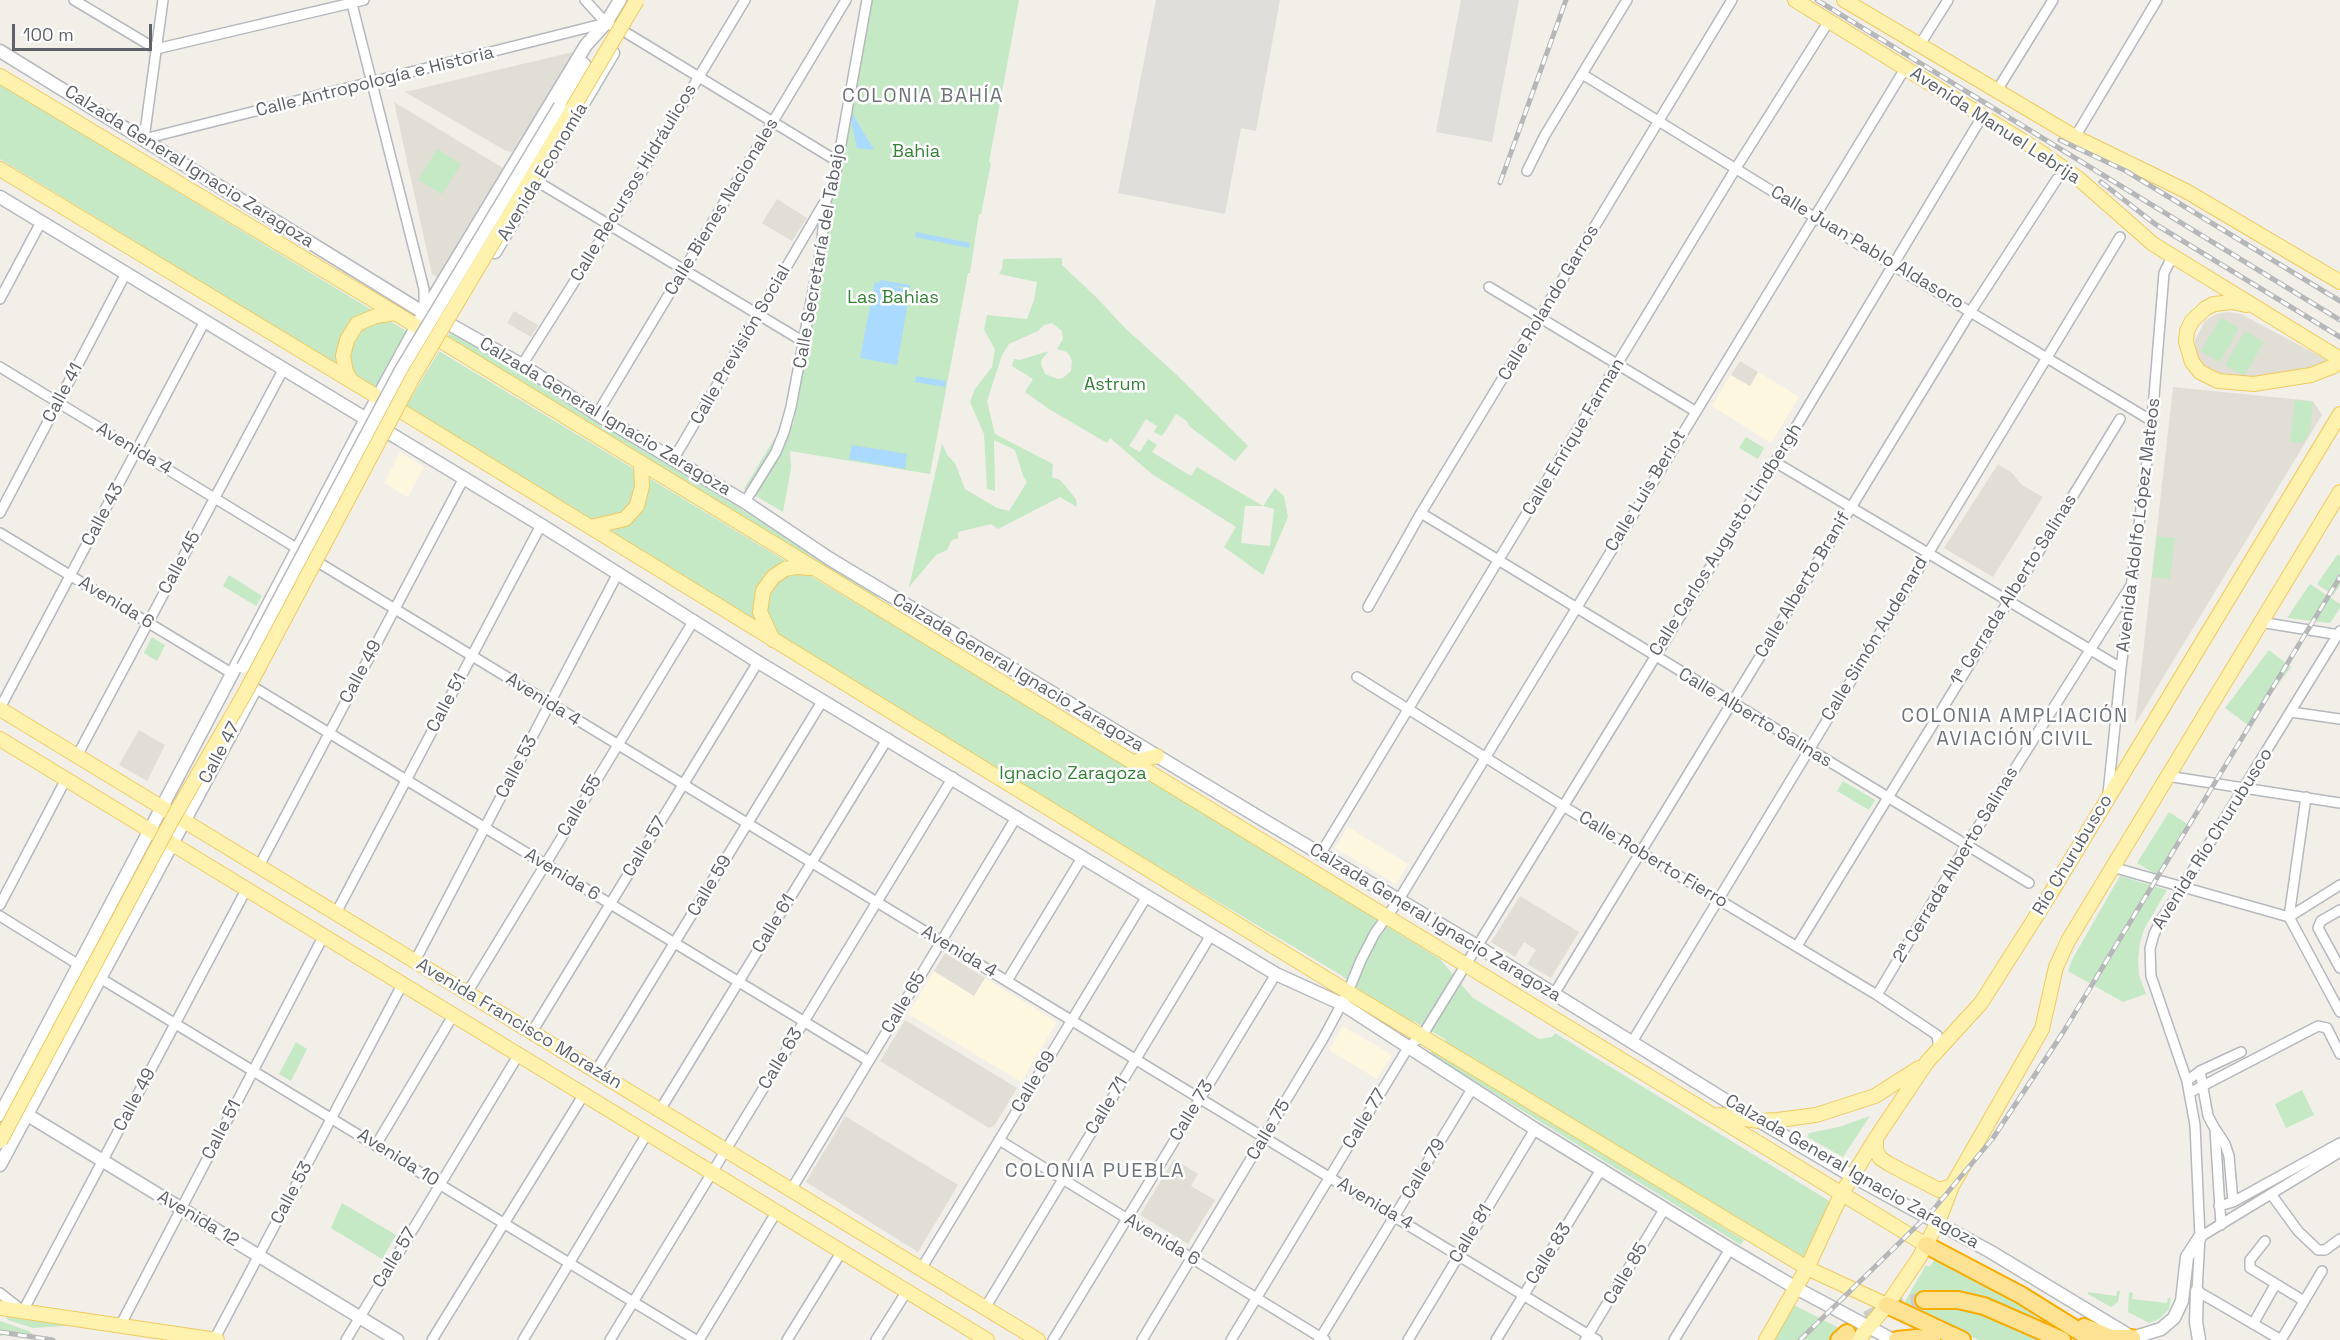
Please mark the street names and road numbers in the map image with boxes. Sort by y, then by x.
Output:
street label: Calle Antropología e Historia [254,42,496,122]
street label: Avenida Manuel Lebrija [1906,63,2084,189]
street label: Calle Recursos Hidráulicos [566,80,702,286]
street label: Calzada General Ignacio Zaragoza [60,81,318,253]
street label: Avenida Economía [493,99,593,245]
street label: Calle Bienes Nacionales [660,114,784,300]
street label: Calle Secretaría del Tabajo [790,142,850,370]
street label: Calle Juan Pablo Aldasoro [1766,182,1968,314]
street label: Calle Rolando Garros [1494,221,1604,385]
street label: Calle Previsión Social [687,261,795,429]
street label: Calzada General Ignacio Zaragoza [475,333,735,501]
street label: Calle Enrique Farman [1518,354,1630,520]
street label: Calle 41 [38,360,88,426]
street label: Avenida Adolfo López Mateos [2113,397,2165,653]
street label: Avenida 4 [92,418,176,480]
street label: Calle Carlos Augusto Lindbergh [1645,420,1807,660]
street label: Calle Luis Beriot [1601,426,1691,556]
street label: Calle 43 [77,480,129,550]
street label: 1ª Cerrada Alberto Salinas [1946,490,2082,690]
street label: Calle Alberto Branif [1751,508,1855,662]
street label: Calle 45 [154,528,206,598]
street label: Calle Simón Audenard [1817,553,1933,725]
street label: Avenida 6 [74,572,158,634]
street label: Calzada General Ignacio Zaragoza [888,589,1148,757]
street label: Calle 49 [335,637,387,707]
street label: Calle Alberto Salinas [1674,664,1836,772]
street label: Avenida 4 [502,669,584,731]
street label: Calle 51 [422,670,472,736]
street label: Calle 47 [195,718,245,788]
street label: Calle 53 [492,732,542,802]
street label: Avenida Río Churubusco [2148,744,2278,934]
street label: 2ª Cerrada Alberto Salinas [1889,763,2023,967]
street label: Calle 55 [553,771,607,841]
street label: Río Churubusco [2029,791,2117,919]
street label: Calle Roberto Fierro [1574,807,1732,913]
street label: Calle 57 [619,813,671,881]
street label: Calzada General Ignacio Zaragoza [1305,839,1565,1007]
street label: Avenida 6 [520,844,604,906]
street label: Calle 59 [683,851,737,921]
street label: Calle 61 [748,891,800,957]
street label: Avenida 4 [917,921,1001,983]
street label: Avenida Francisco Morazán [412,954,626,1094]
street label: Calle 65 [877,968,931,1038]
street label: Calle 63 [754,1024,808,1094]
street label: Calle 69 [1007,1047,1061,1117]
street label: Calle 49 [109,1065,161,1135]
street label: Calle 71 [1081,1073,1133,1139]
street label: Calle 73 [1165,1077,1219,1145]
street label: Calle 77 [1339,1085,1391,1153]
street label: Calzada General Ignacio Zaragoza [1721,1090,1983,1254]
street label: Calle 75 [1243,1096,1295,1164]
street label: Calle 51 [198,1097,246,1163]
street label: Avenida 10 [353,1124,443,1192]
street label: Calle 79 [1397,1135,1451,1203]
street label: Calle 53 [267,1158,317,1228]
street label: Avenida 4 [1333,1173,1417,1235]
street label: Avenida 12 [153,1186,243,1252]
street label: Calle 81 [1445,1201,1497,1267]
street label: Avenida 6 [1120,1209,1204,1271]
street label: Calle 83 [1522,1219,1576,1289]
street label: Calle 57 [369,1224,421,1292]
street label: Calle 85 [1599,1239,1653,1309]

